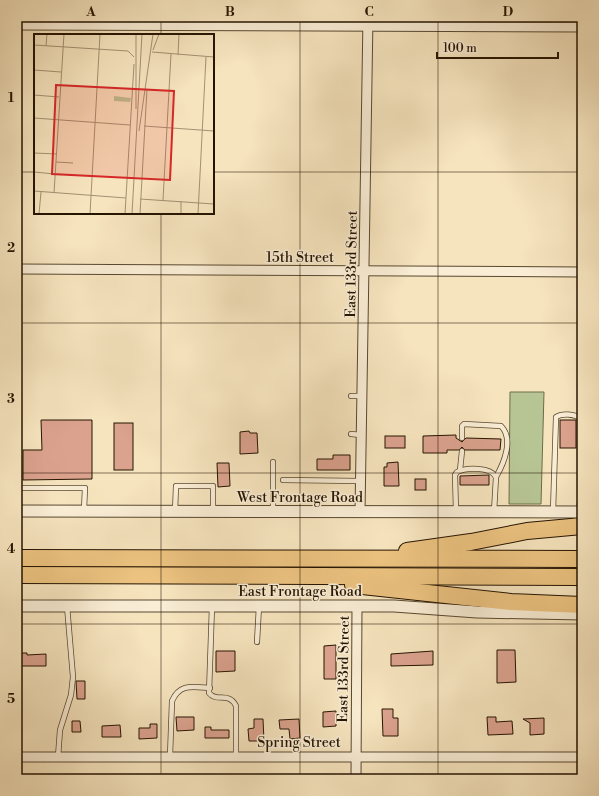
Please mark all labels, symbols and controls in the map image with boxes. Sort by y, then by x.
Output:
text: A [85,4,96,20]
text: B [225,4,235,20]
text: C [364,4,374,20]
text: D [503,4,513,20]
inset map [34,34,214,214]
scale bar [437,34,558,60]
text: 100 m [443,41,477,56]
text: 1 [8,90,15,106]
street label: East 133rd Street [342,210,362,318]
text: 2 [7,240,15,256]
street label: 15th Street [266,249,334,267]
text: 3 [7,391,15,407]
street label: West Frontage Road [236,489,363,507]
text: 4 [7,541,16,557]
street label: East Frontage Road [238,583,362,601]
street label: East 133rd Street [334,615,354,723]
text: 5 [7,691,15,707]
street label: Spring Street [257,734,341,752]

